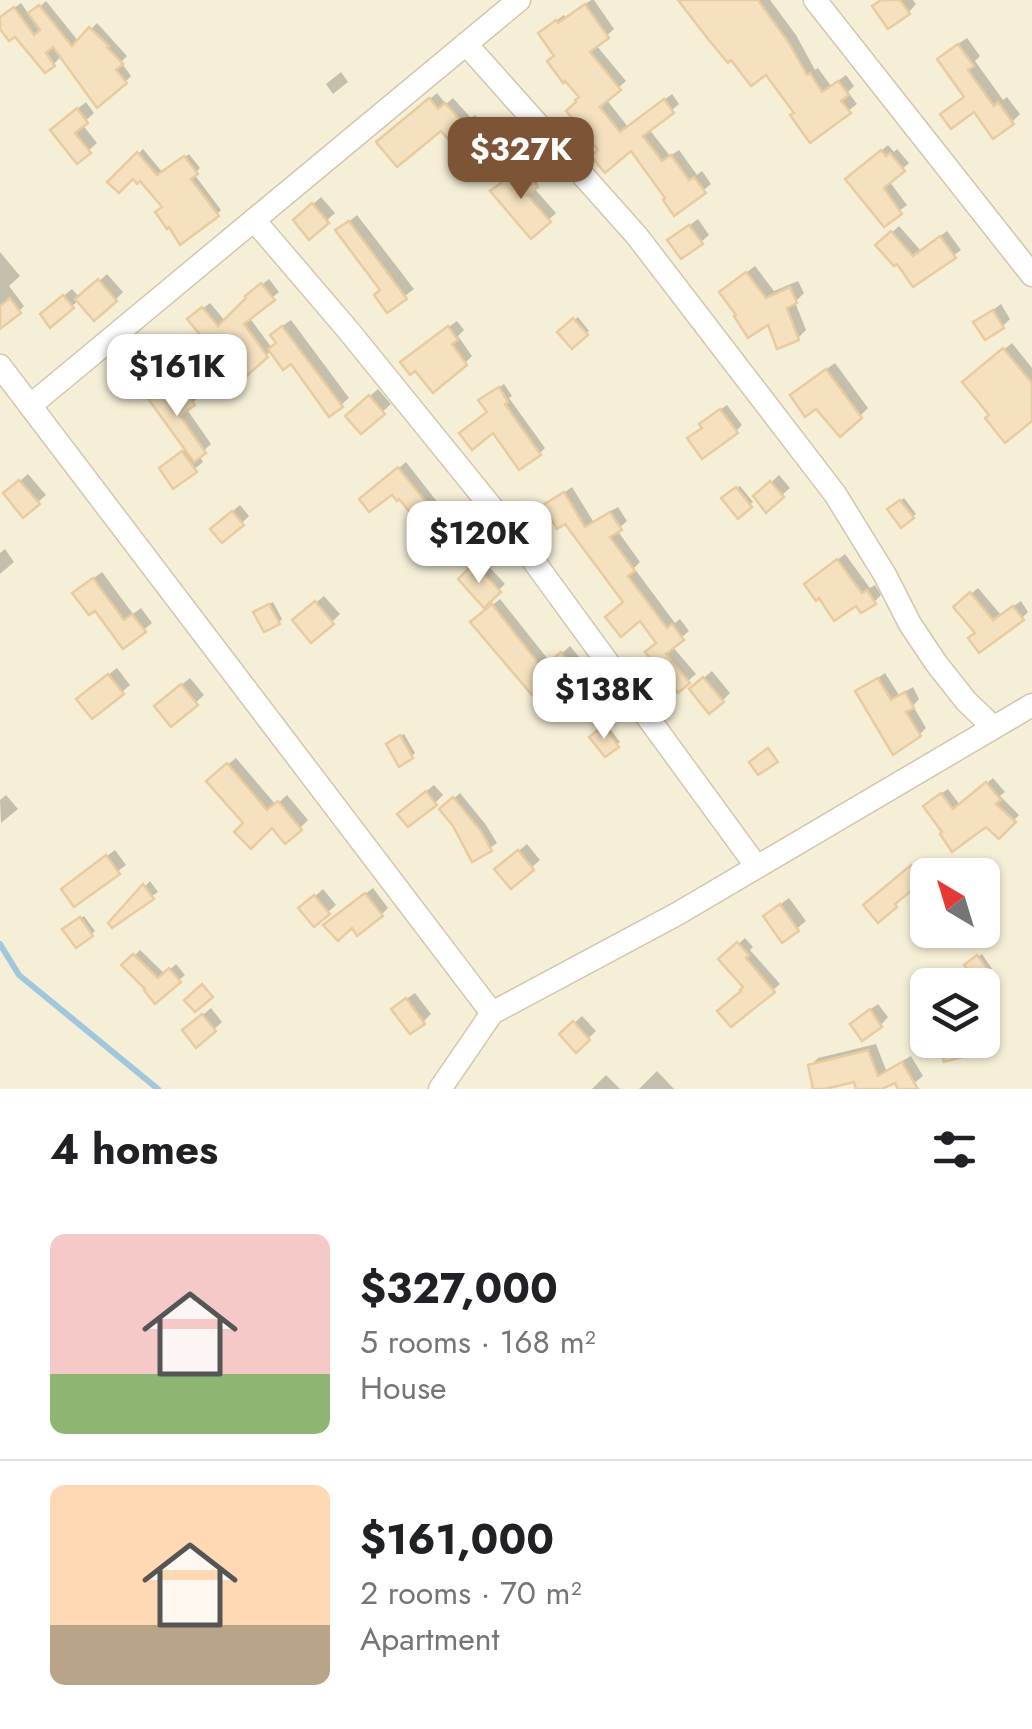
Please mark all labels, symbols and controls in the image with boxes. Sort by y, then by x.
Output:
pin: $327K [451,117,591,202]
text: $327K [470,126,572,172]
pin: $161K [107,334,247,419]
text: $161K [129,343,225,389]
pin: $120K [409,501,549,586]
text: $120K [429,510,529,556]
pin: $138K [534,657,674,742]
text: $138K [555,666,653,712]
north arrow [910,858,1000,948]
map controls [910,858,1000,1058]
button: layers [910,968,1000,1058]
text: 4 homes [50,1119,218,1180]
icon: filters [927,1122,982,1177]
text: $327,000 [360,1258,558,1319]
icon: home [130,1274,250,1394]
text: 5 rooms · 168 m² [360,1319,596,1365]
text: House [360,1365,447,1411]
text: $161,000 [360,1509,554,1570]
icon: home [130,1525,250,1645]
text: 2 rooms · 70 m² [360,1570,582,1616]
text: Apartment [360,1616,499,1662]

